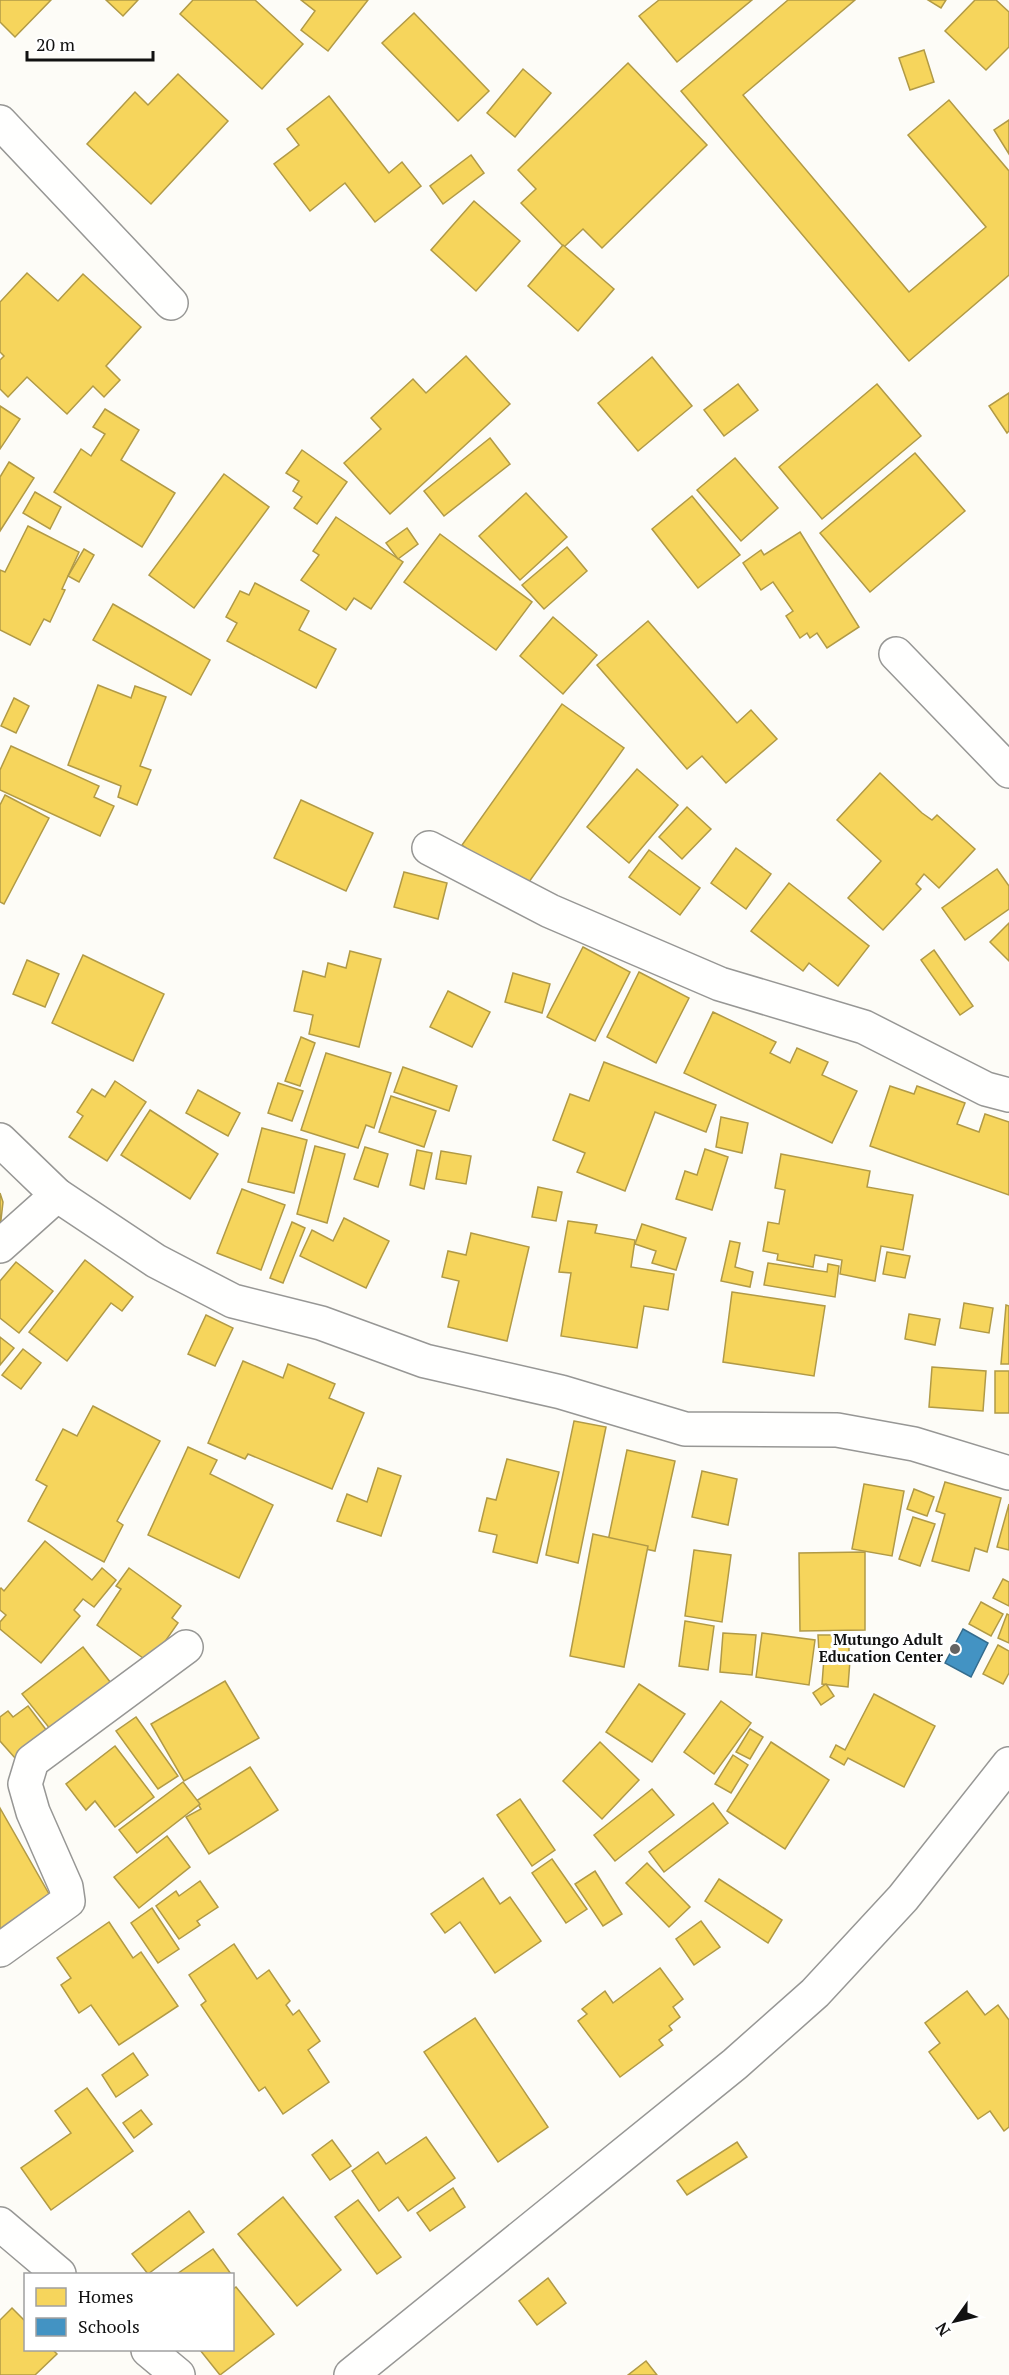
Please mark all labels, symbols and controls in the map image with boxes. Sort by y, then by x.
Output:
scale bar [27,24,153,62]
text: 20 m [36,32,76,56]
place label: Mutungo Adult Education Center [819,1629,944,1666]
marker: Mutungo Adult Education Center [948,1642,962,1656]
legend [24,2273,234,2351]
text: Homes [78,2284,133,2308]
north arrow [925,2291,985,2351]
text: Schools [78,2314,140,2338]
text: N [930,2318,955,2341]

